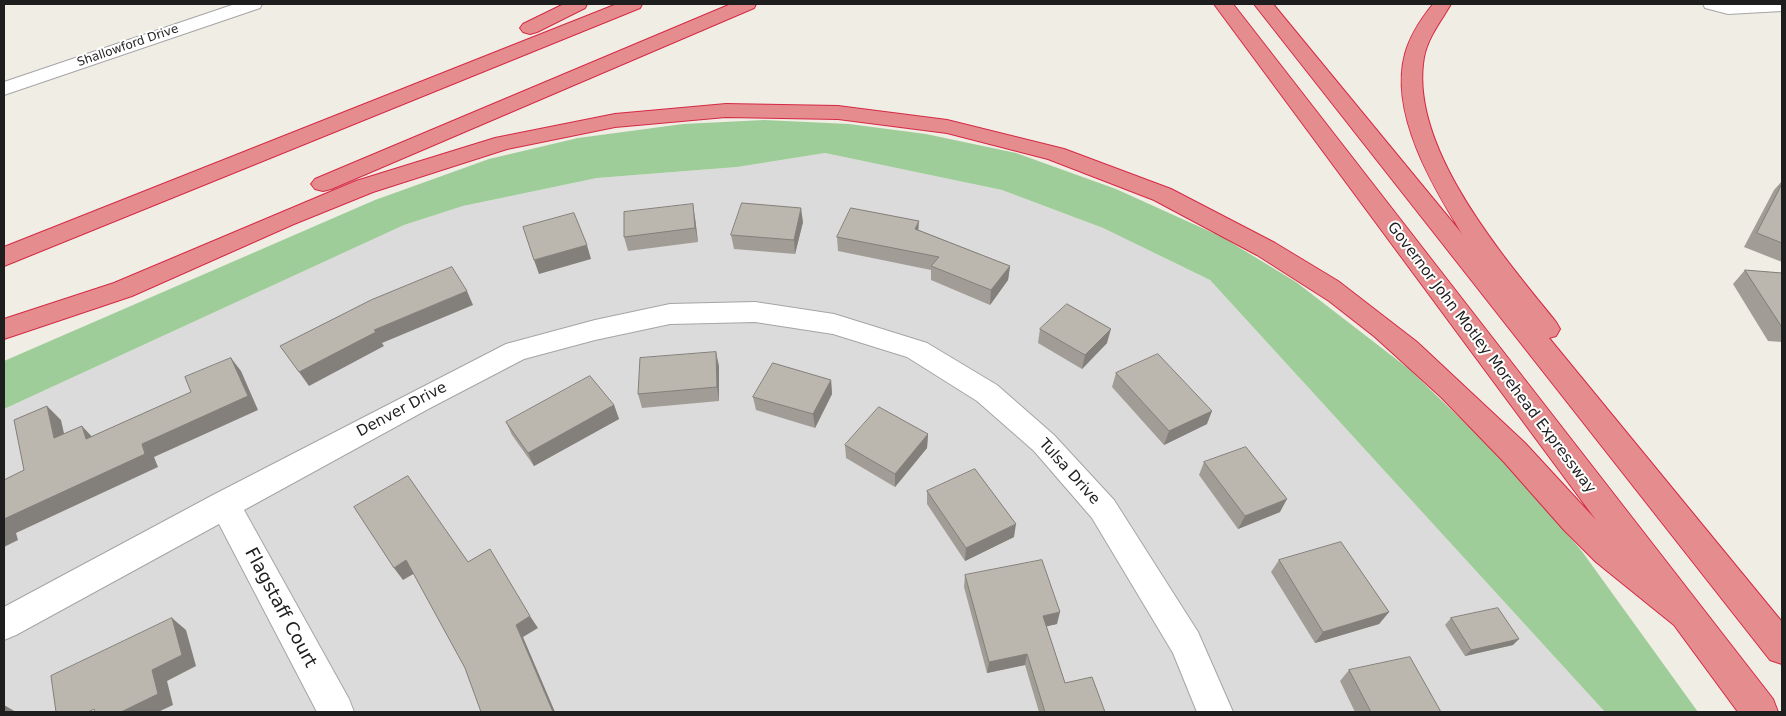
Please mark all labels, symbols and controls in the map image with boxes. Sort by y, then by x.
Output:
street label: Shallowford Drive [75,22,181,70]
street label: Governor John Motley Morehead Expressway [1383,219,1599,497]
street label: Denver Drive [354,379,450,441]
street label: Tulsa Drive [1035,435,1103,509]
street label: Flagstaff Court [239,544,321,672]

